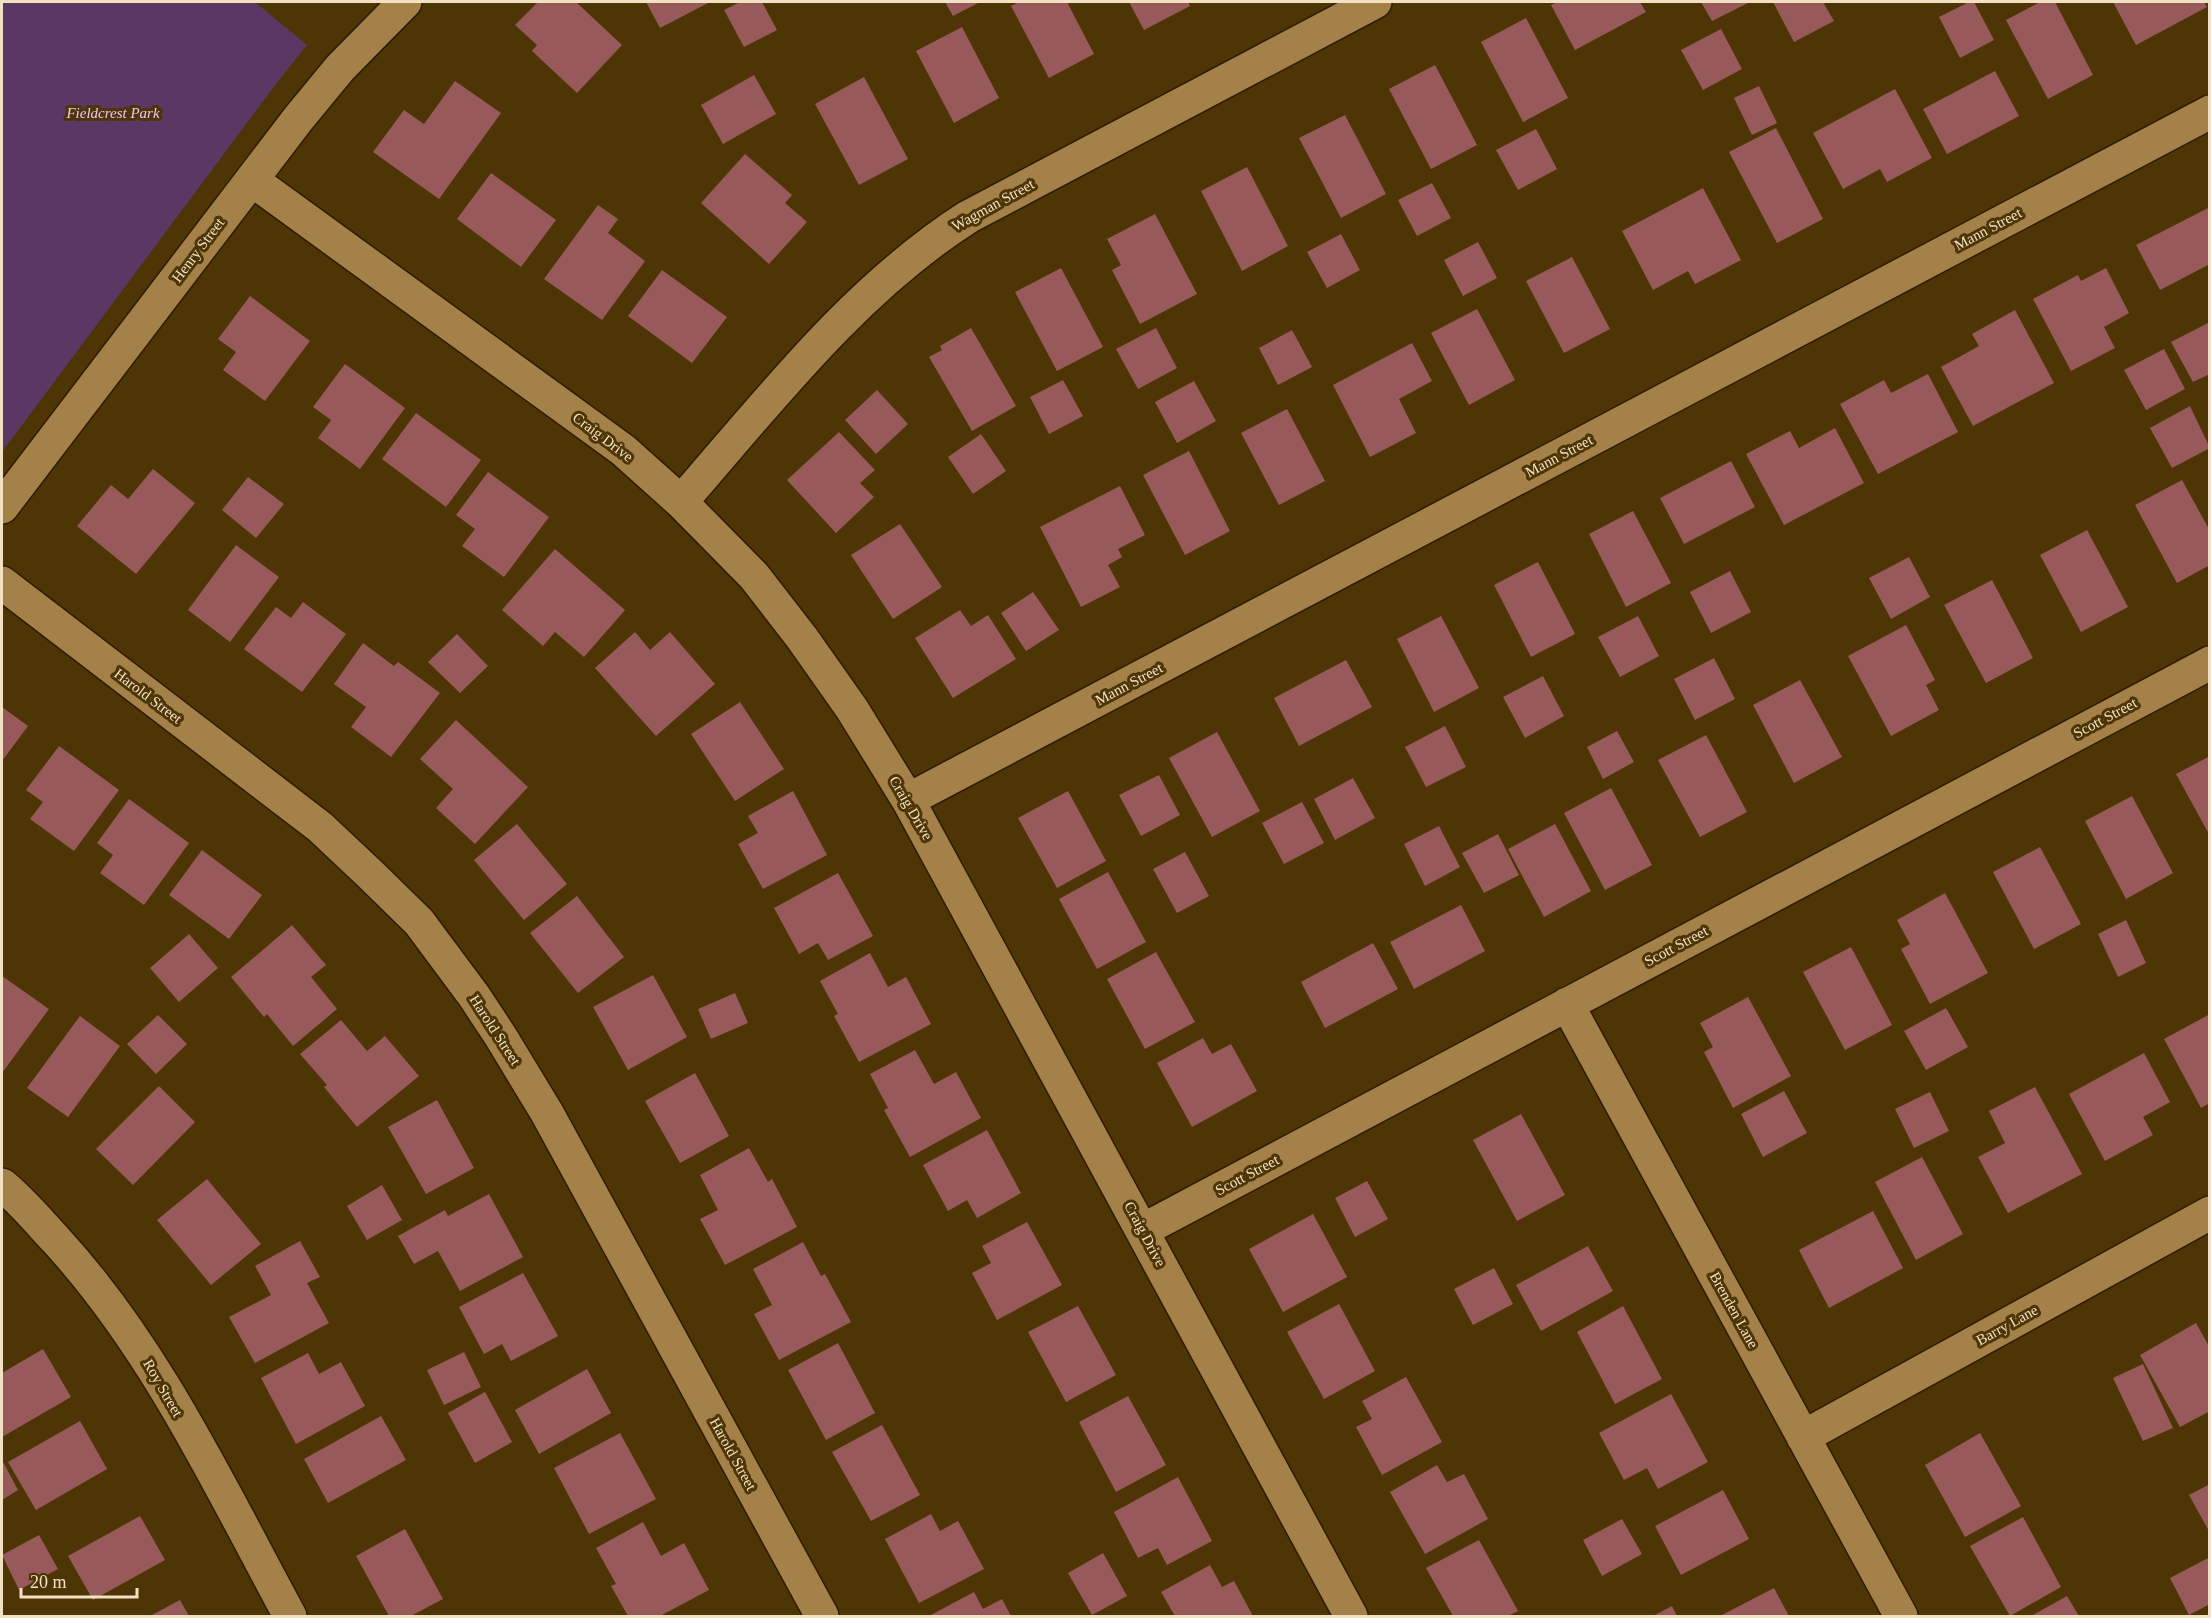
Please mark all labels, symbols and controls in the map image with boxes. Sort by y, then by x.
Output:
park label: Fieldcrest Park [65,105,160,121]
street label: Wagman Street [949,175,1038,234]
street label: Mann Street [1952,204,2025,253]
street label: Henry Street [169,214,228,285]
street label: Craig Drive [570,409,637,465]
street label: Mann Street [1523,431,1596,480]
street label: Mann Street [1093,659,1166,708]
street label: Harold Street [111,665,186,727]
street label: Scott Street [2071,694,2140,741]
street label: Craig Drive [886,773,936,843]
street label: Scott Street [1642,922,1711,969]
street label: Harold Street [466,992,524,1069]
street label: Scott Street [1213,1151,1282,1198]
street label: Craig Drive [1121,1199,1169,1270]
street label: Brenden Lane [1707,1269,1762,1351]
street label: Barry Lane [1973,1301,2041,1348]
street label: Roy Street [140,1356,186,1420]
street label: Harold Street [707,1415,760,1494]
scale bar [21,1561,136,1599]
text: 20 m [30,1572,67,1592]

